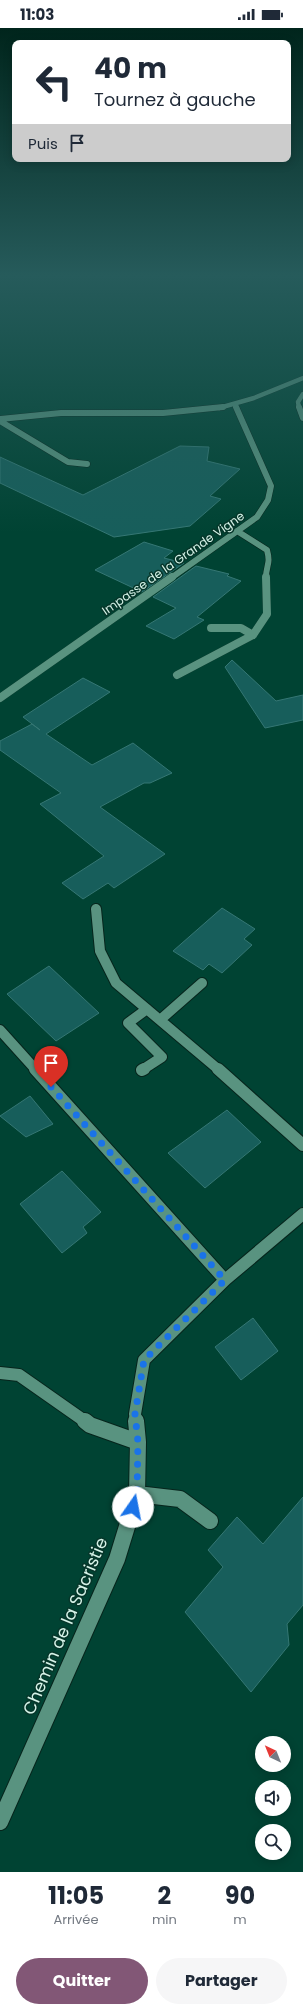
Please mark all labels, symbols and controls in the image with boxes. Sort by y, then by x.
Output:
text: 11:03 [20,4,54,25]
text: 40 m [94,49,167,88]
icon: left [28,56,80,108]
text: Tournez à gauche [94,87,256,112]
icon: arrive [66,132,88,154]
text: Puis [28,133,58,154]
street label: Impasse de la Grande Vigne [98,507,248,619]
pin [34,1046,68,1087]
icon: arrive [40,1052,62,1074]
position arrow [112,1486,154,1528]
street label: Chemin de la Sacristie [17,1534,113,1718]
north arrow [255,1736,291,1772]
map controls [255,1736,291,1860]
button: sound [255,1780,291,1816]
button: search [255,1824,291,1860]
text: 11:05 [48,1879,104,1912]
text: 2 [157,1879,171,1912]
text: 90 [225,1879,255,1912]
text: Arrivée [53,1910,98,1929]
text: min [152,1910,177,1929]
text: m [233,1910,247,1929]
button: Quitter [16,1958,148,2004]
button: Partager [156,1958,287,2004]

